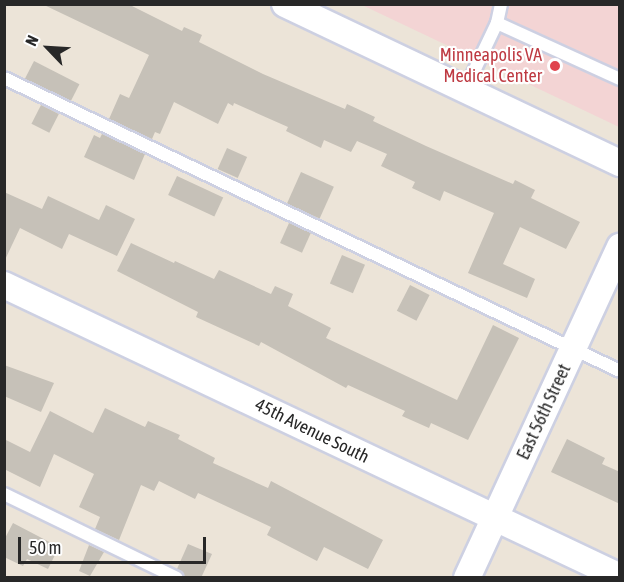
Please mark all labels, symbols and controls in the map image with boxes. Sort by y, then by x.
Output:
north arrow [18,18,78,78]
text: N [22,32,42,48]
place label: Minneapolis VA Medical Center [440,45,542,88]
marker: Minneapolis VA Medical Center [546,57,564,75]
street label: East 56th Street [512,361,576,463]
street label: 45th Avenue South [251,394,373,468]
scale bar [21,525,208,563]
text: 50 m [29,537,61,558]

